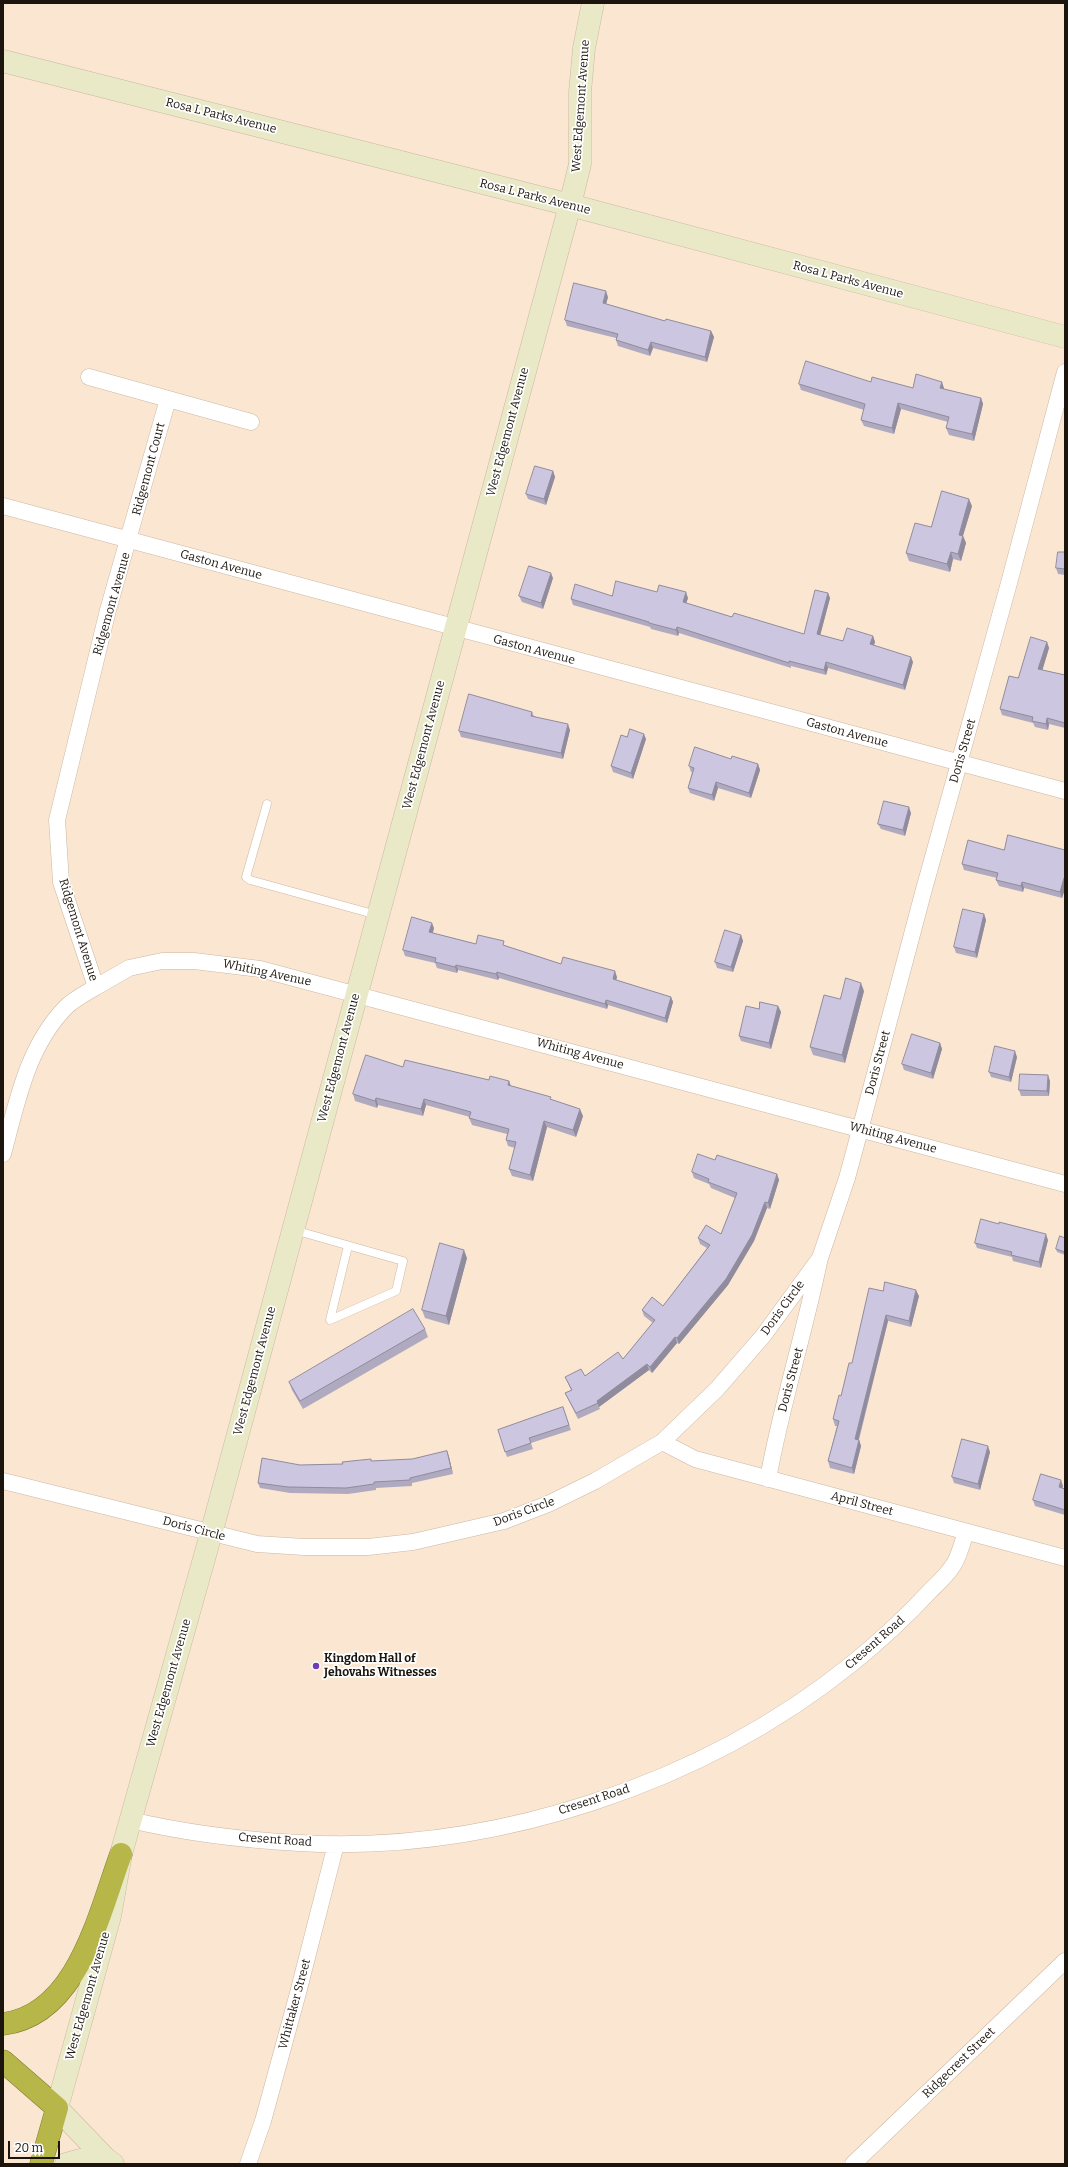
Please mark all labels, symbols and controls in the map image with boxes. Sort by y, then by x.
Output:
street label: West Edgemont Avenue [569,39,593,173]
street label: Rosa L Parks Avenue [164,95,278,137]
street label: Rosa L Parks Avenue [478,176,592,218]
street label: Rosa L Parks Avenue [791,258,905,302]
street label: West Edgemont Avenue [484,366,532,498]
street label: Ridgemont Court [130,421,168,517]
street label: Gaston Avenue [178,547,264,583]
street label: Ridgemont Avenue [90,551,134,657]
street label: Gaston Avenue [491,632,577,668]
street label: West Edgemont Avenue [400,679,448,811]
street label: Gaston Avenue [804,715,890,751]
street label: Doris Street [947,717,979,785]
street label: Ridgemont Avenue [56,877,100,983]
street label: Whiting Avenue [221,957,313,989]
street label: West Edgemont Avenue [315,992,363,1124]
street label: Doris Street [862,1029,894,1097]
street label: Whiting Avenue [535,1035,625,1073]
street label: Whiting Avenue [848,1119,938,1157]
street label: Doris Circle [758,1278,808,1338]
street label: West Edgemont Avenue [231,1305,279,1437]
street label: Doris Street [775,1346,807,1414]
street label: April Street [829,1489,895,1519]
street label: Doris Circle [491,1494,557,1530]
street label: Doris Circle [161,1514,227,1544]
street label: Cresent Road [842,1613,908,1673]
street label: West Edgemont Avenue [144,1617,194,1749]
place label: Kingdom Hall of Jehovahs Witnesses [324,1652,437,1680]
marker: Kingdom Hall of Jehovahs Witnesses [311,1661,321,1671]
street label: Cresent Road [557,1782,631,1818]
street label: Cresent Road [238,1830,312,1850]
street label: West Edgemont Avenue [63,1930,113,2062]
street label: Whittaker Street [276,1957,314,2051]
street label: Ridgecrest Street [920,2025,998,2101]
scale bar [10,2133,62,2159]
text: 20 m [15,2141,43,2155]

